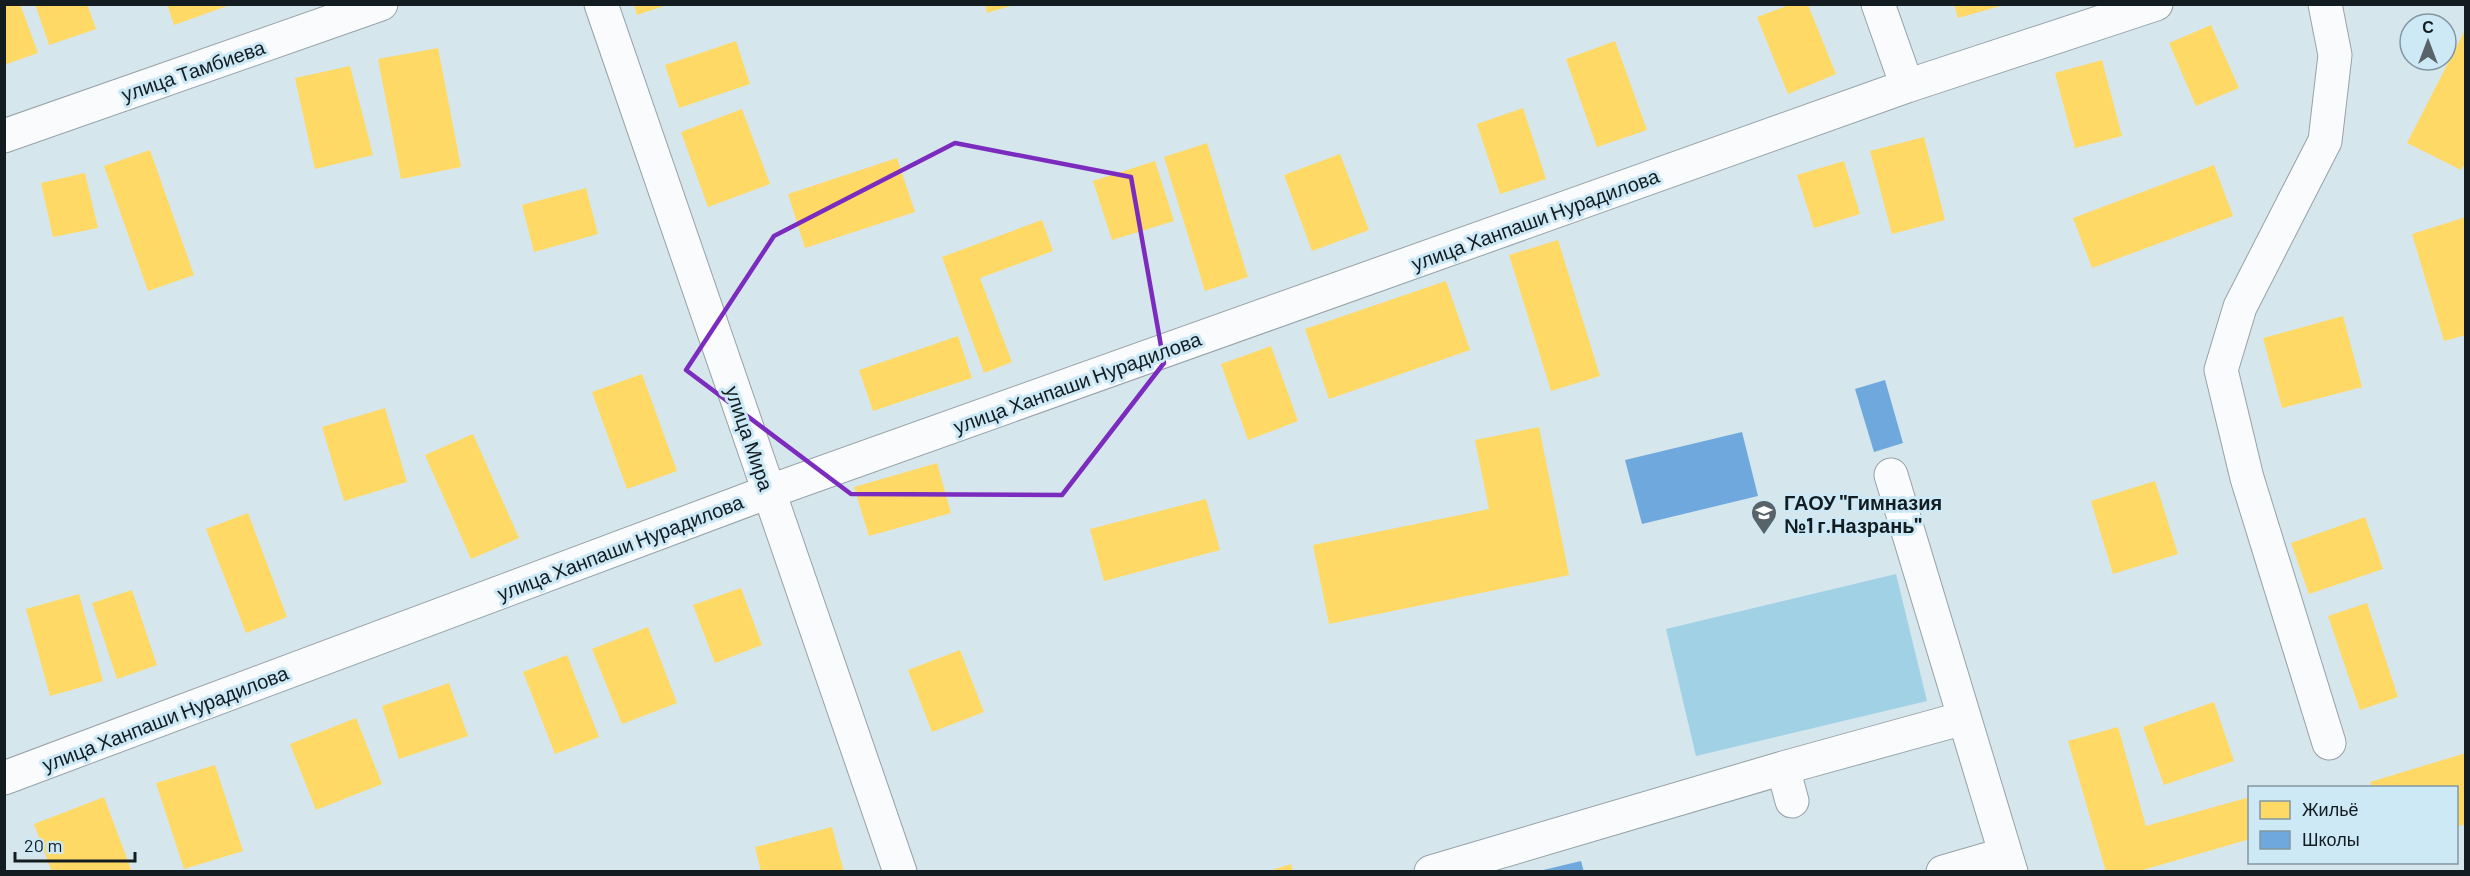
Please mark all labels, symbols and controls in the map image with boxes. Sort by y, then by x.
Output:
north arrow [2398,12,2458,72]
text: С [2422,17,2434,36]
street label: улица Тамбиева [118,34,269,106]
street label: улица Ханпаши Нурадилова [1408,163,1663,275]
street label: улица Ханпаши Нурадилова [950,326,1205,438]
street label: улица Мира [721,383,779,494]
street label: улица Ханпаши Нурадилова [494,489,747,605]
place label: ГАОУ "Гимназия №1 г.Назрань" [1784,490,1942,537]
school or university icon: ГАОУ "Гимназия №1 г.Назрань" [1749,498,1779,536]
street label: улица Ханпаши Нурадилова [39,660,292,776]
legend [2248,786,2458,864]
text: Жильё [2302,798,2359,820]
scale bar [15,825,135,863]
text: Школы [2302,828,2360,850]
text: 20 m [24,834,62,856]

